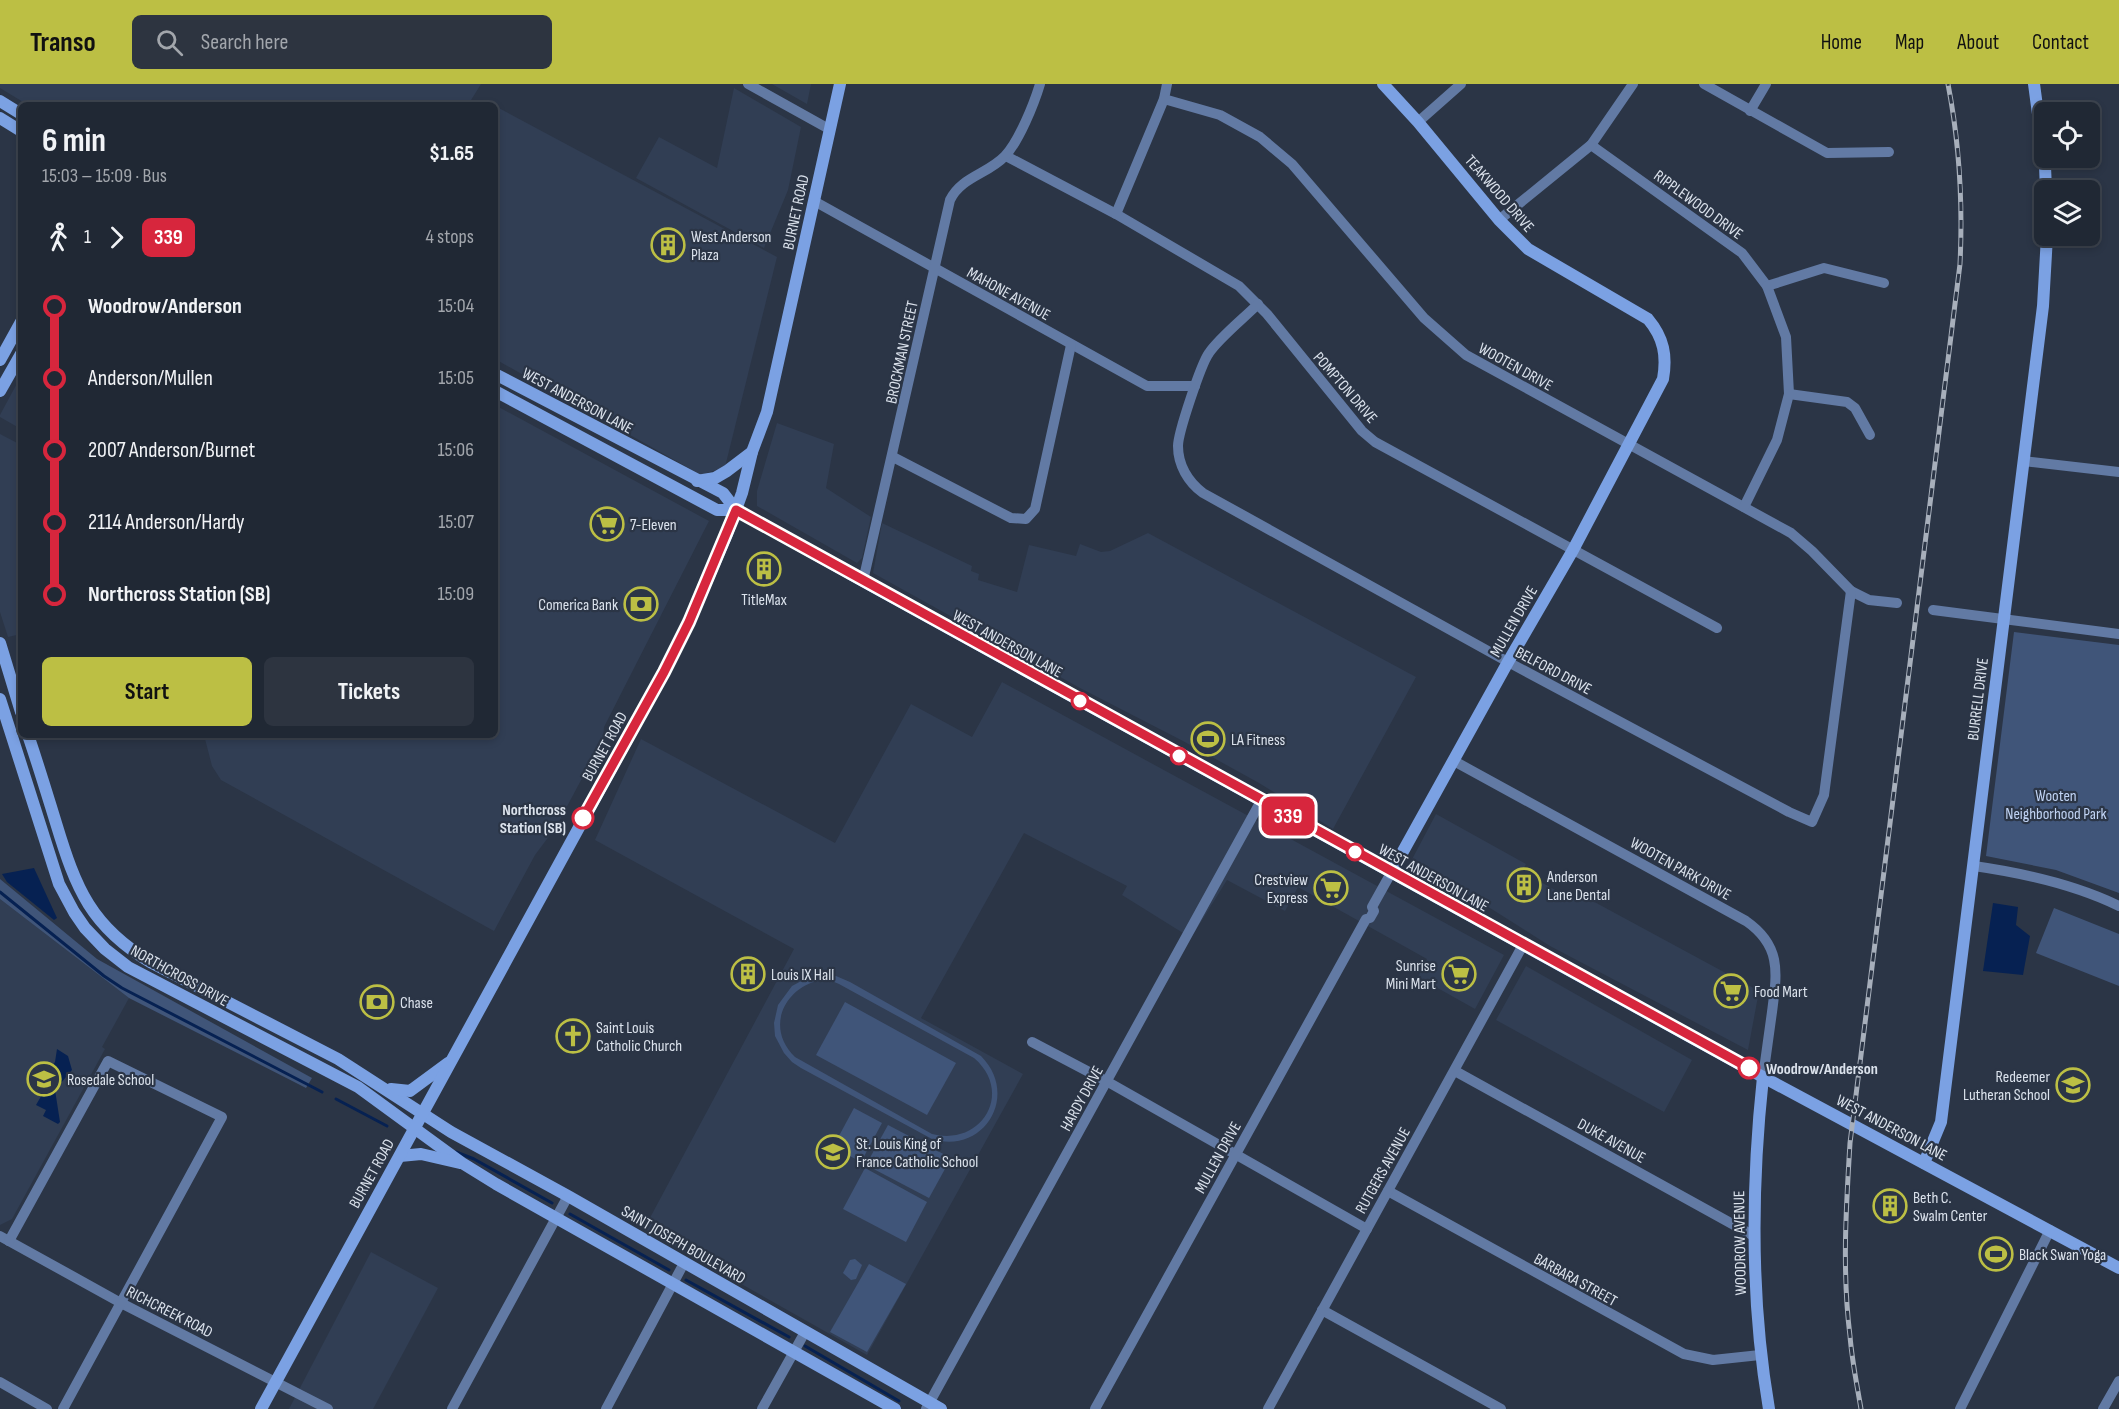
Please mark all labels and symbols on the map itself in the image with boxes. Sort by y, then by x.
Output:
street label: TEAKWOOD DRIVE [1460,151,1538,236]
street label: RIPPLEWOOD DRIVE [1650,167,1746,244]
street label: BURNET ROAD [779,173,814,251]
building icon: West Anderson Plaza [650,227,686,263]
place label: West Anderson Plaza [691,228,771,265]
street label: MAHONE AVENUE [963,264,1053,325]
street label: BROCKMAN STREET [882,299,923,405]
street label: WOOTEN DRIVE [1475,339,1556,395]
street label: POMPTON DRIVE [1309,349,1381,427]
street label: WEST ANDERSON LANE [519,364,636,439]
supermarket icon: 7-Eleven [589,506,625,542]
place label: 7-Eleven [630,516,677,535]
building icon: TitleMax [746,551,782,587]
street label: MULLEN DRIVE [1486,583,1542,661]
bank icon: Comerica Bank [623,586,659,622]
place label: TitleMax [741,591,787,610]
place label: Comerica Bank [538,596,618,615]
street label: WEST ANDERSON LANE [949,606,1066,682]
street label: BELFORD DRIVE [1512,643,1595,699]
street label: BURRELL DRIVE [1964,657,1993,742]
unlabelled marker [1071,692,1089,710]
street label: BURNET ROAD [579,709,632,785]
sports icon: LA Fitness [1190,721,1226,757]
place label: LA Fitness [1231,731,1285,750]
unlabelled marker [1170,747,1188,765]
park label: Wooten Neighborhood Park [2005,787,2107,824]
line badge: 339 [1254,796,1322,836]
place label: Northcross Station (SB) [500,801,566,838]
marker: Northcross Station (SB) [572,807,594,829]
street label: WOOTEN PARK DRIVE [1627,834,1734,905]
street label: WEST ANDERSON LANE [1375,840,1492,916]
unlabelled marker [1346,843,1364,861]
building icon: Anderson Lane Dental [1506,867,1542,903]
place label: Anderson Lane Dental [1546,868,1610,905]
supermarket icon: Crestview Express [1313,870,1349,906]
place label: Crestview Express [1254,871,1308,908]
street label: NORTHCROSS DRIVE [127,942,232,1011]
building icon: Louis IX Hall [730,956,766,992]
supermarket icon: Sunrise Mini Mart [1441,956,1477,992]
place label: Sunrise Mini Mart [1386,957,1436,994]
place label: Louis IX Hall [771,966,834,985]
supermarket icon: Food Mart [1713,973,1749,1009]
place label: Food Mart [1754,983,1808,1002]
bank icon: Chase [359,984,395,1020]
place label: Chase [400,994,433,1013]
church icon: Saint Louis Catholic Church [555,1018,591,1054]
place label: Saint Louis Catholic Church [596,1019,682,1056]
marker: Woodrow/Anderson [1738,1057,1760,1079]
place label: Woodrow/Anderson [1766,1060,1878,1079]
school or university icon: Rosedale School [26,1061,62,1097]
street label: HARDY DRIVE [1057,1063,1108,1135]
school or university icon: Redeemer Lutheran School [2055,1067,2091,1103]
place label: Redeemer Lutheran School [1963,1068,2050,1105]
place label: Rosedale School [67,1071,154,1090]
street label: WEST ANDERSON LANE [1833,1091,1950,1166]
street label: DUKE AVENUE [1574,1115,1649,1168]
street label: MULLEN DRIVE [1191,1119,1246,1197]
street label: RUTGERS AVENUE [1352,1124,1415,1217]
school or university icon: St. Louis King of France Catholic School [815,1134,851,1170]
place label: St. Louis King of France Catholic School [856,1135,978,1172]
street label: BURNET ROAD [346,1136,399,1212]
building icon: Beth C. Swalm Center [1872,1188,1908,1224]
place label: Beth C. Swalm Center [1913,1189,1988,1226]
street label: WOODROW AVENUE [1730,1190,1751,1296]
street label: SAINT JOSEPH BOULEVARD [618,1202,749,1289]
sports icon: Black Swan Yoga [1978,1236,2014,1272]
place label: Black Swan Yoga [2019,1246,2106,1265]
street label: BARBARA STREET [1530,1250,1621,1311]
street label: RICHCREEK ROAD [123,1282,216,1342]

